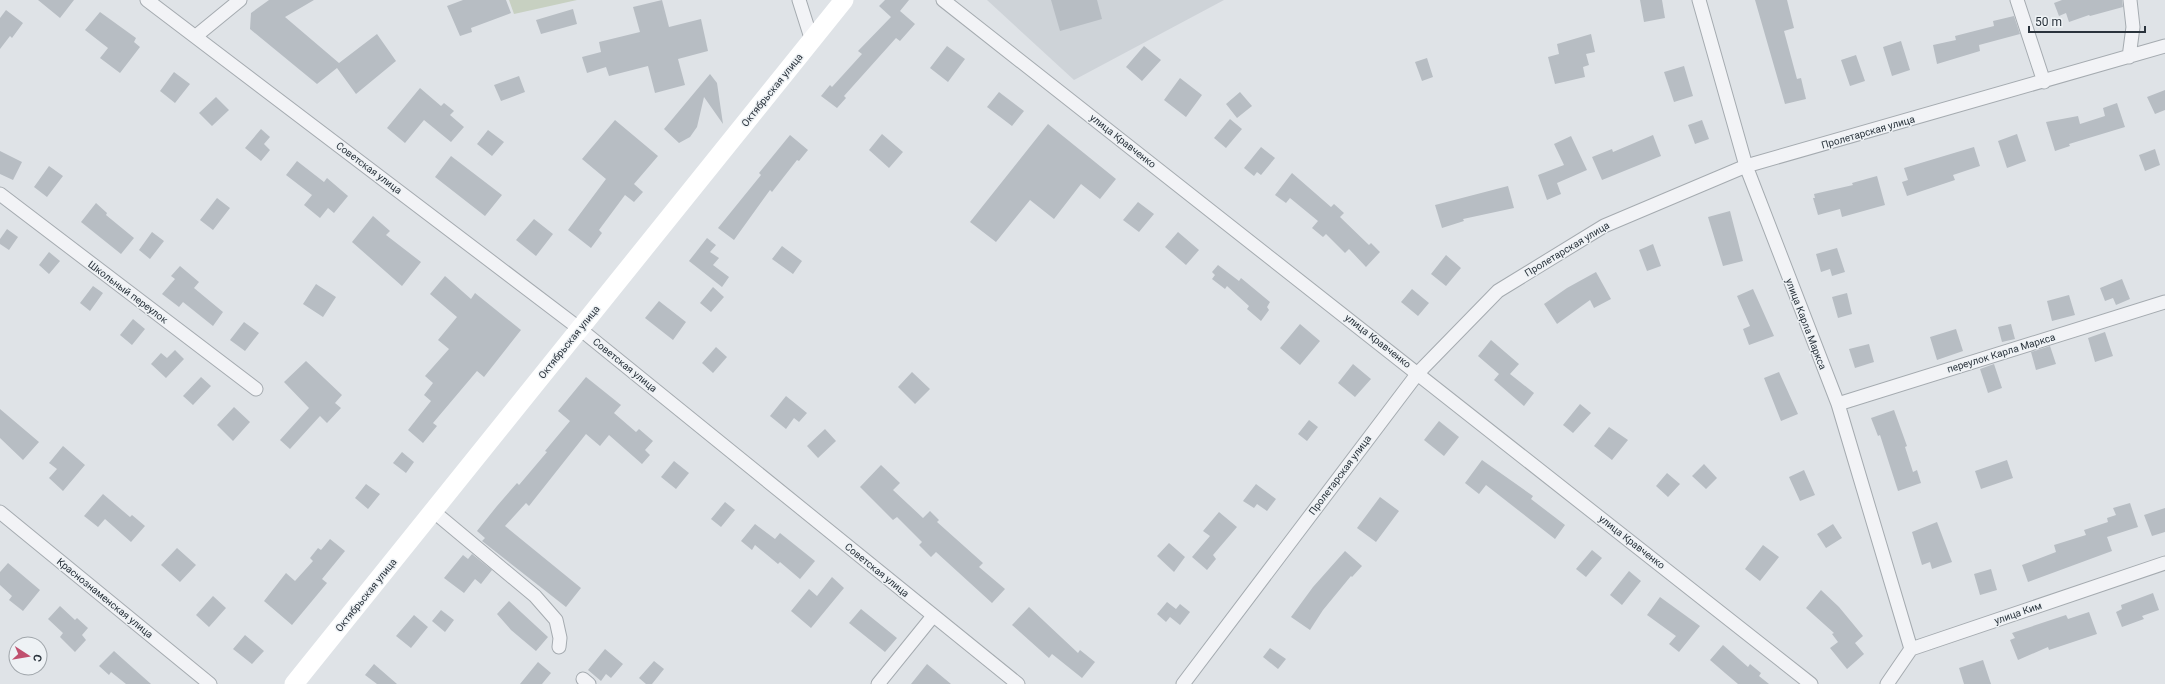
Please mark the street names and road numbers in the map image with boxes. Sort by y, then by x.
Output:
street label: Октябрьская улица [739,51,805,129]
street label: улица Кравченко [1088,112,1158,170]
street label: Пролетарская улица [1820,113,1916,151]
street label: Советская улица [334,140,404,196]
street label: Пролетарская улица [1523,219,1611,279]
street label: Школьный переулок [86,259,170,326]
street label: улица Карла Маркса [1784,277,1828,371]
street label: Октябрьская улица [536,303,602,381]
street label: улица Кравченко [1343,312,1413,370]
street label: переулок Карла Маркса [1945,331,2057,375]
street label: Советская улица [591,336,659,394]
street label: Пролетарская улица [1307,433,1373,517]
street label: улица Кравченко [1597,513,1667,571]
street label: Советская улица [843,541,911,599]
street label: Краснознаменская улица [55,556,155,640]
street label: Октябрьская улица [333,556,399,634]
street label: улица Ким [1993,600,2043,626]

